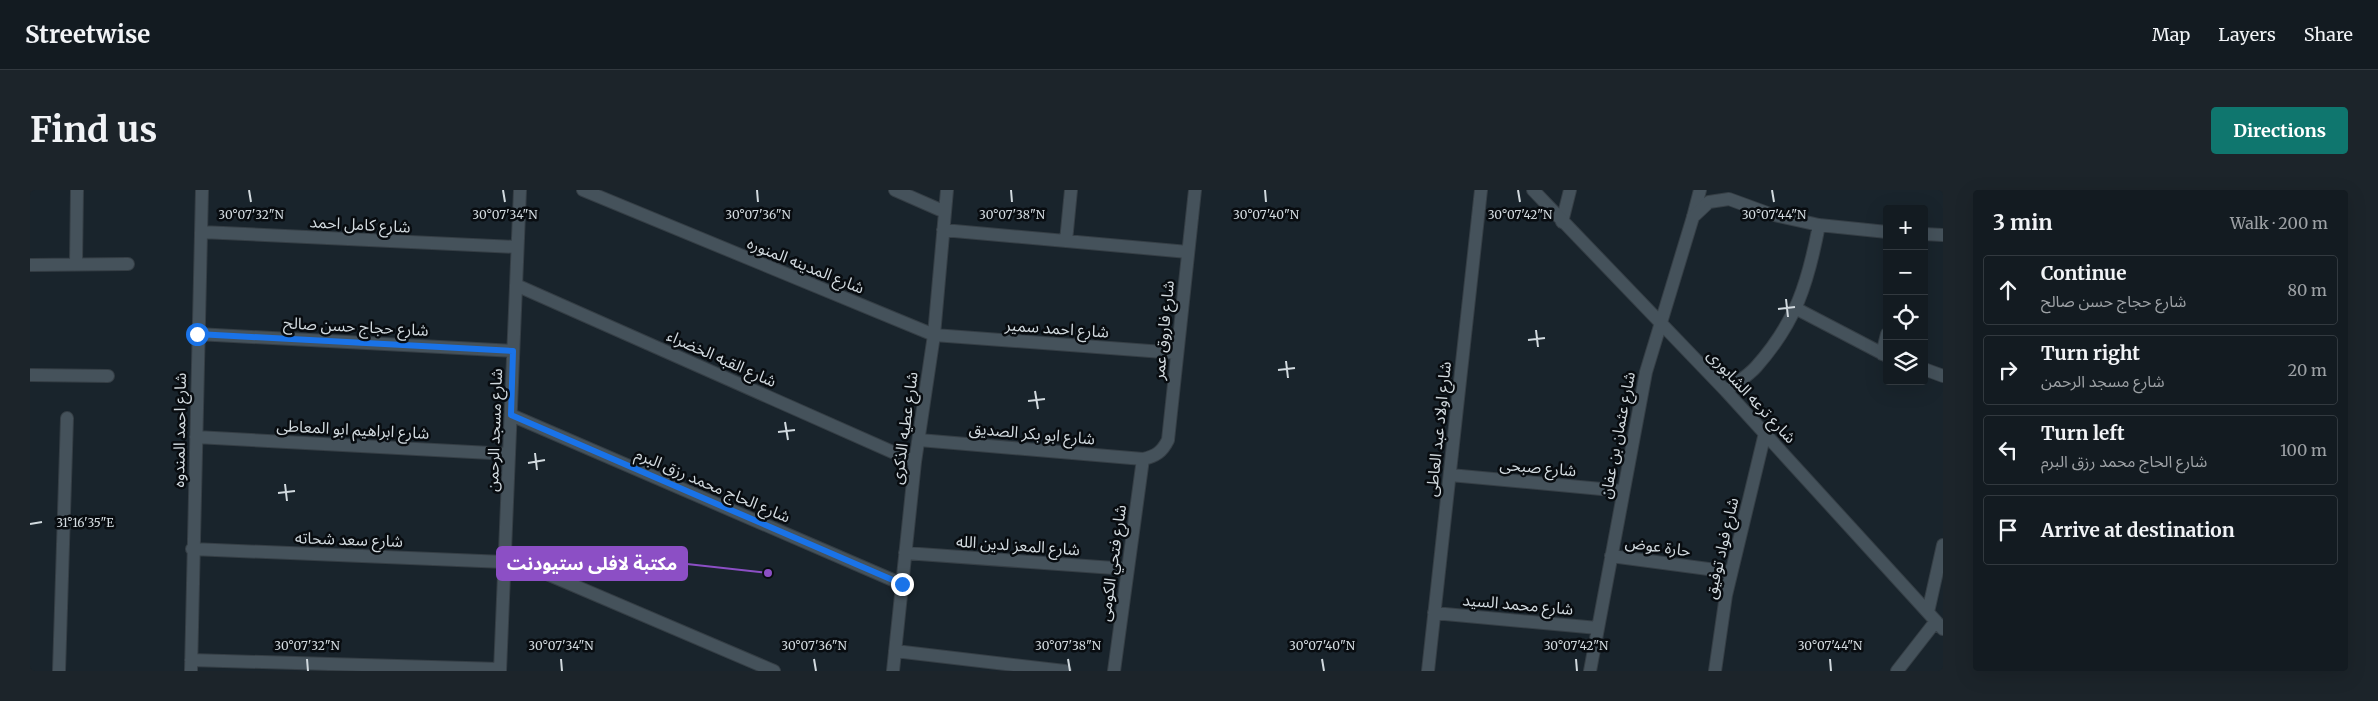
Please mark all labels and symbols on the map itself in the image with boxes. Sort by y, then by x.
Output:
text: 30°07'32"N [218,207,285,222]
text: 30°07'34"N [472,207,538,222]
text: 30°07'36"N [725,207,792,222]
text: 30°07'38"N [979,207,1046,222]
text: 30°07'40"N [1233,207,1300,222]
text: 30°07'42"N [1488,207,1553,222]
text: 30°07'44"N [1742,207,1807,222]
street label: شارع كامل احمد [309,211,411,240]
street label: شارع المدينه المنوره [743,232,867,300]
street label: شارع فاروق عمر [1148,279,1181,382]
street label: شارع حجاج حسن صالح [283,312,429,343]
street label: شارع احمد سمير [1003,314,1110,345]
route start [186,323,209,346]
street label: شارع القبه الخضراء [663,325,780,394]
street label: شارع ترعه الشابورى [1701,345,1801,449]
street label: شارع اولاد عبد العاطى [1421,360,1458,498]
street label: شارع مسجد الرحمن [482,368,509,492]
street label: شارع عطيه الذكرى [886,370,925,486]
street label: شارع عثمان بن عفان [1595,370,1642,501]
street label: شارع احمد المندوه [168,373,193,488]
street label: شارع ابراهيم ابو المعاطى [276,415,430,446]
street label: شارع ابو بكر الصديق [968,418,1096,451]
street label: شارع الحاج محمد رزق البرم [631,443,793,529]
street label: شارع صبحى [1499,454,1577,483]
street label: شارع فواد توفيق [1700,495,1745,601]
street label: شارع فتحي الكومى [1094,503,1133,623]
text: 31°16'35"E [56,515,114,530]
street label: شارع سعد شحاته [295,527,403,554]
street label: شارع المعز لدين الله [955,531,1081,562]
street label: حارة عوض [1624,531,1692,561]
callout: مكتبة لافلى ستيودنت [497,547,687,580]
text: مكتبة لافلى ستيودنت [507,552,677,575]
route end [891,573,914,596]
street label: شارع محمد السيد [1461,589,1574,622]
text: 30°07'32"N [274,638,341,653]
text: 30°07'34"N [528,638,594,653]
text: 30°07'36"N [781,638,848,653]
text: 30°07'38"N [1035,638,1102,653]
text: 30°07'40"N [1289,638,1356,653]
text: 30°07'42"N [1544,638,1609,653]
text: 30°07'44"N [1798,638,1863,653]

